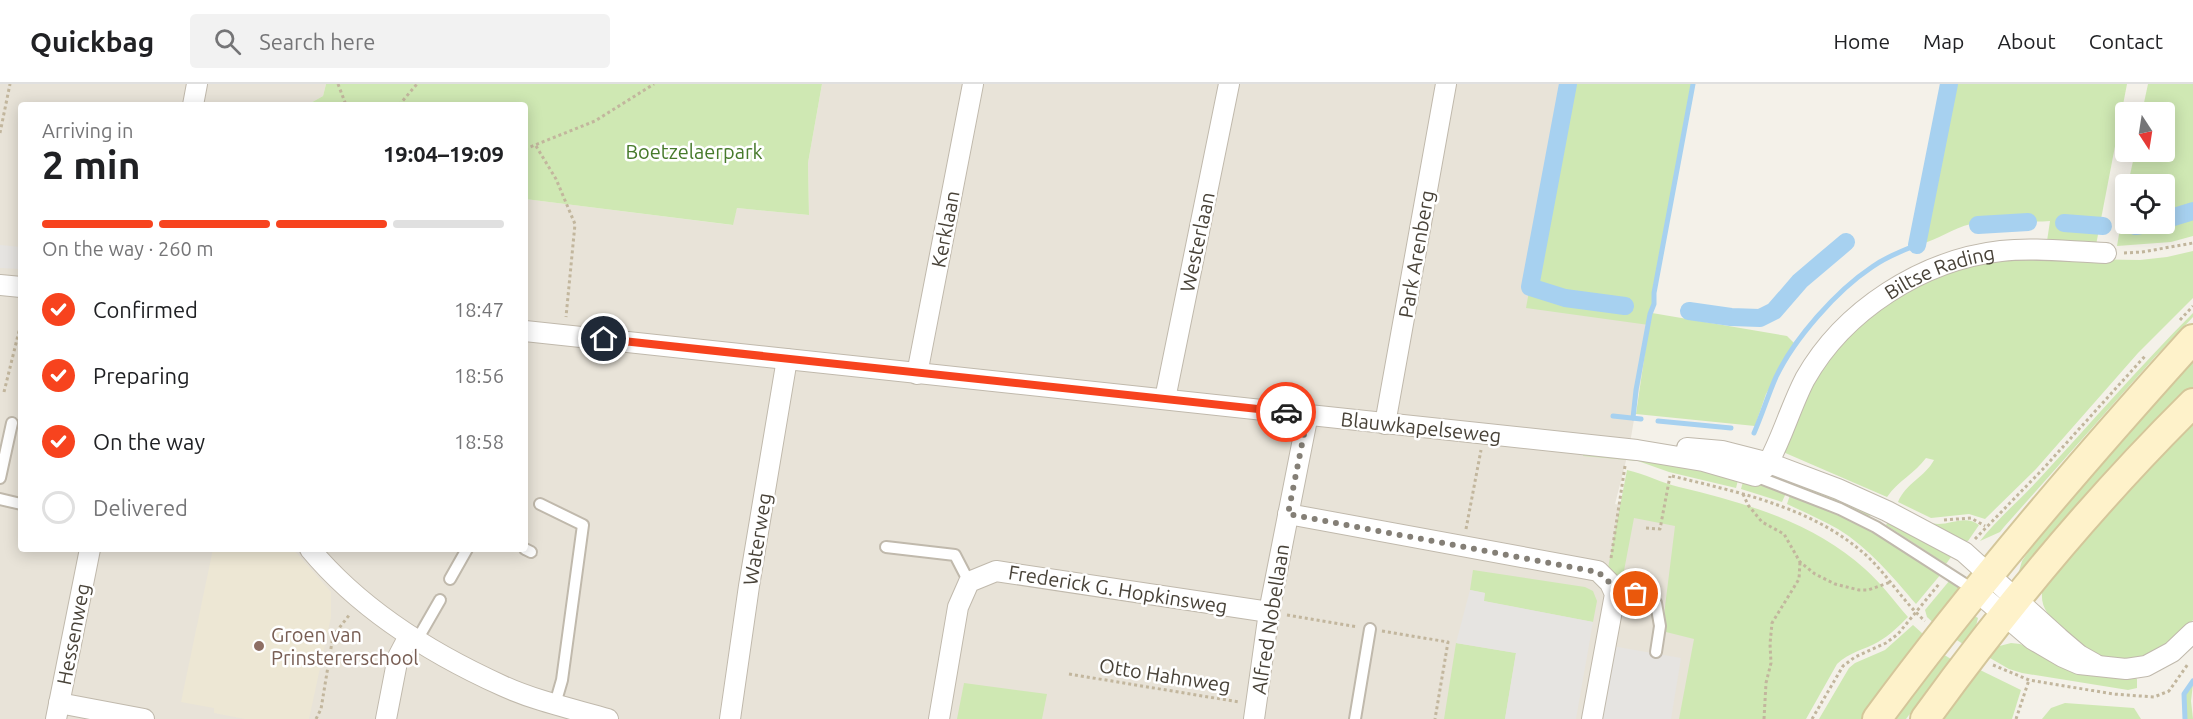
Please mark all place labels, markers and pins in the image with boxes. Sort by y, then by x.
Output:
pin [578,313,629,364]
pin [1610,568,1661,619]
place label: Groen van Prinstererschool [271,623,419,669]
marker: Groen van Prinstererschool [252,639,266,653]

